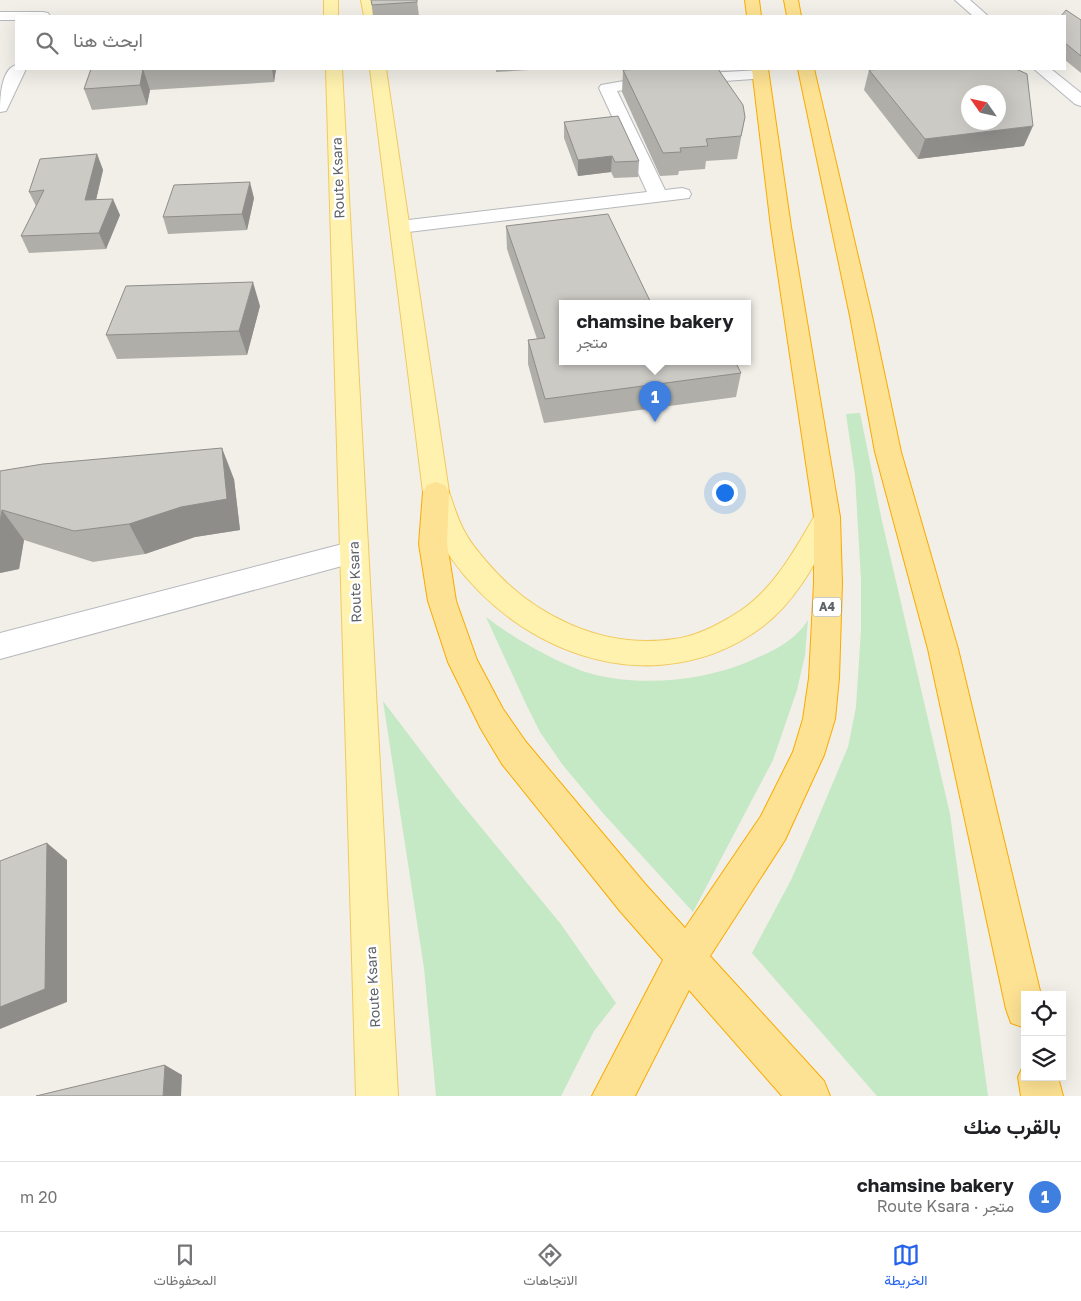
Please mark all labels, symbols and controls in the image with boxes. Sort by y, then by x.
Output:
search box [15,15,1066,70]
text: ابحث هنا [73,28,143,51]
icon: search [33,29,61,57]
north arrow [961,85,1006,130]
street label: Route Ksara [328,137,347,219]
popup [559,300,751,365]
text: chamsine bakery [576,309,734,332]
text: متجر [576,332,608,352]
pin: 1 [639,381,671,422]
your location [712,480,738,506]
street label: Route Ksara [345,541,364,623]
road number: A4 [813,598,841,616]
street label: Route Ksara [362,946,383,1028]
map controls [1021,991,1066,1081]
button: locate [1021,991,1066,1036]
button: layers [1021,1036,1066,1081]
text: بالقرب منك [964,1113,1061,1139]
text: chamsine bakery [857,1173,1014,1196]
text: 20 m [20,1187,57,1207]
text: 1 [1041,1187,1049,1207]
text: متجر · Route Ksara [877,1196,1014,1216]
tab: المحفوظات [153,1241,216,1293]
tab: الاتجاهات [523,1241,578,1293]
tab: الخريطة [884,1241,928,1293]

